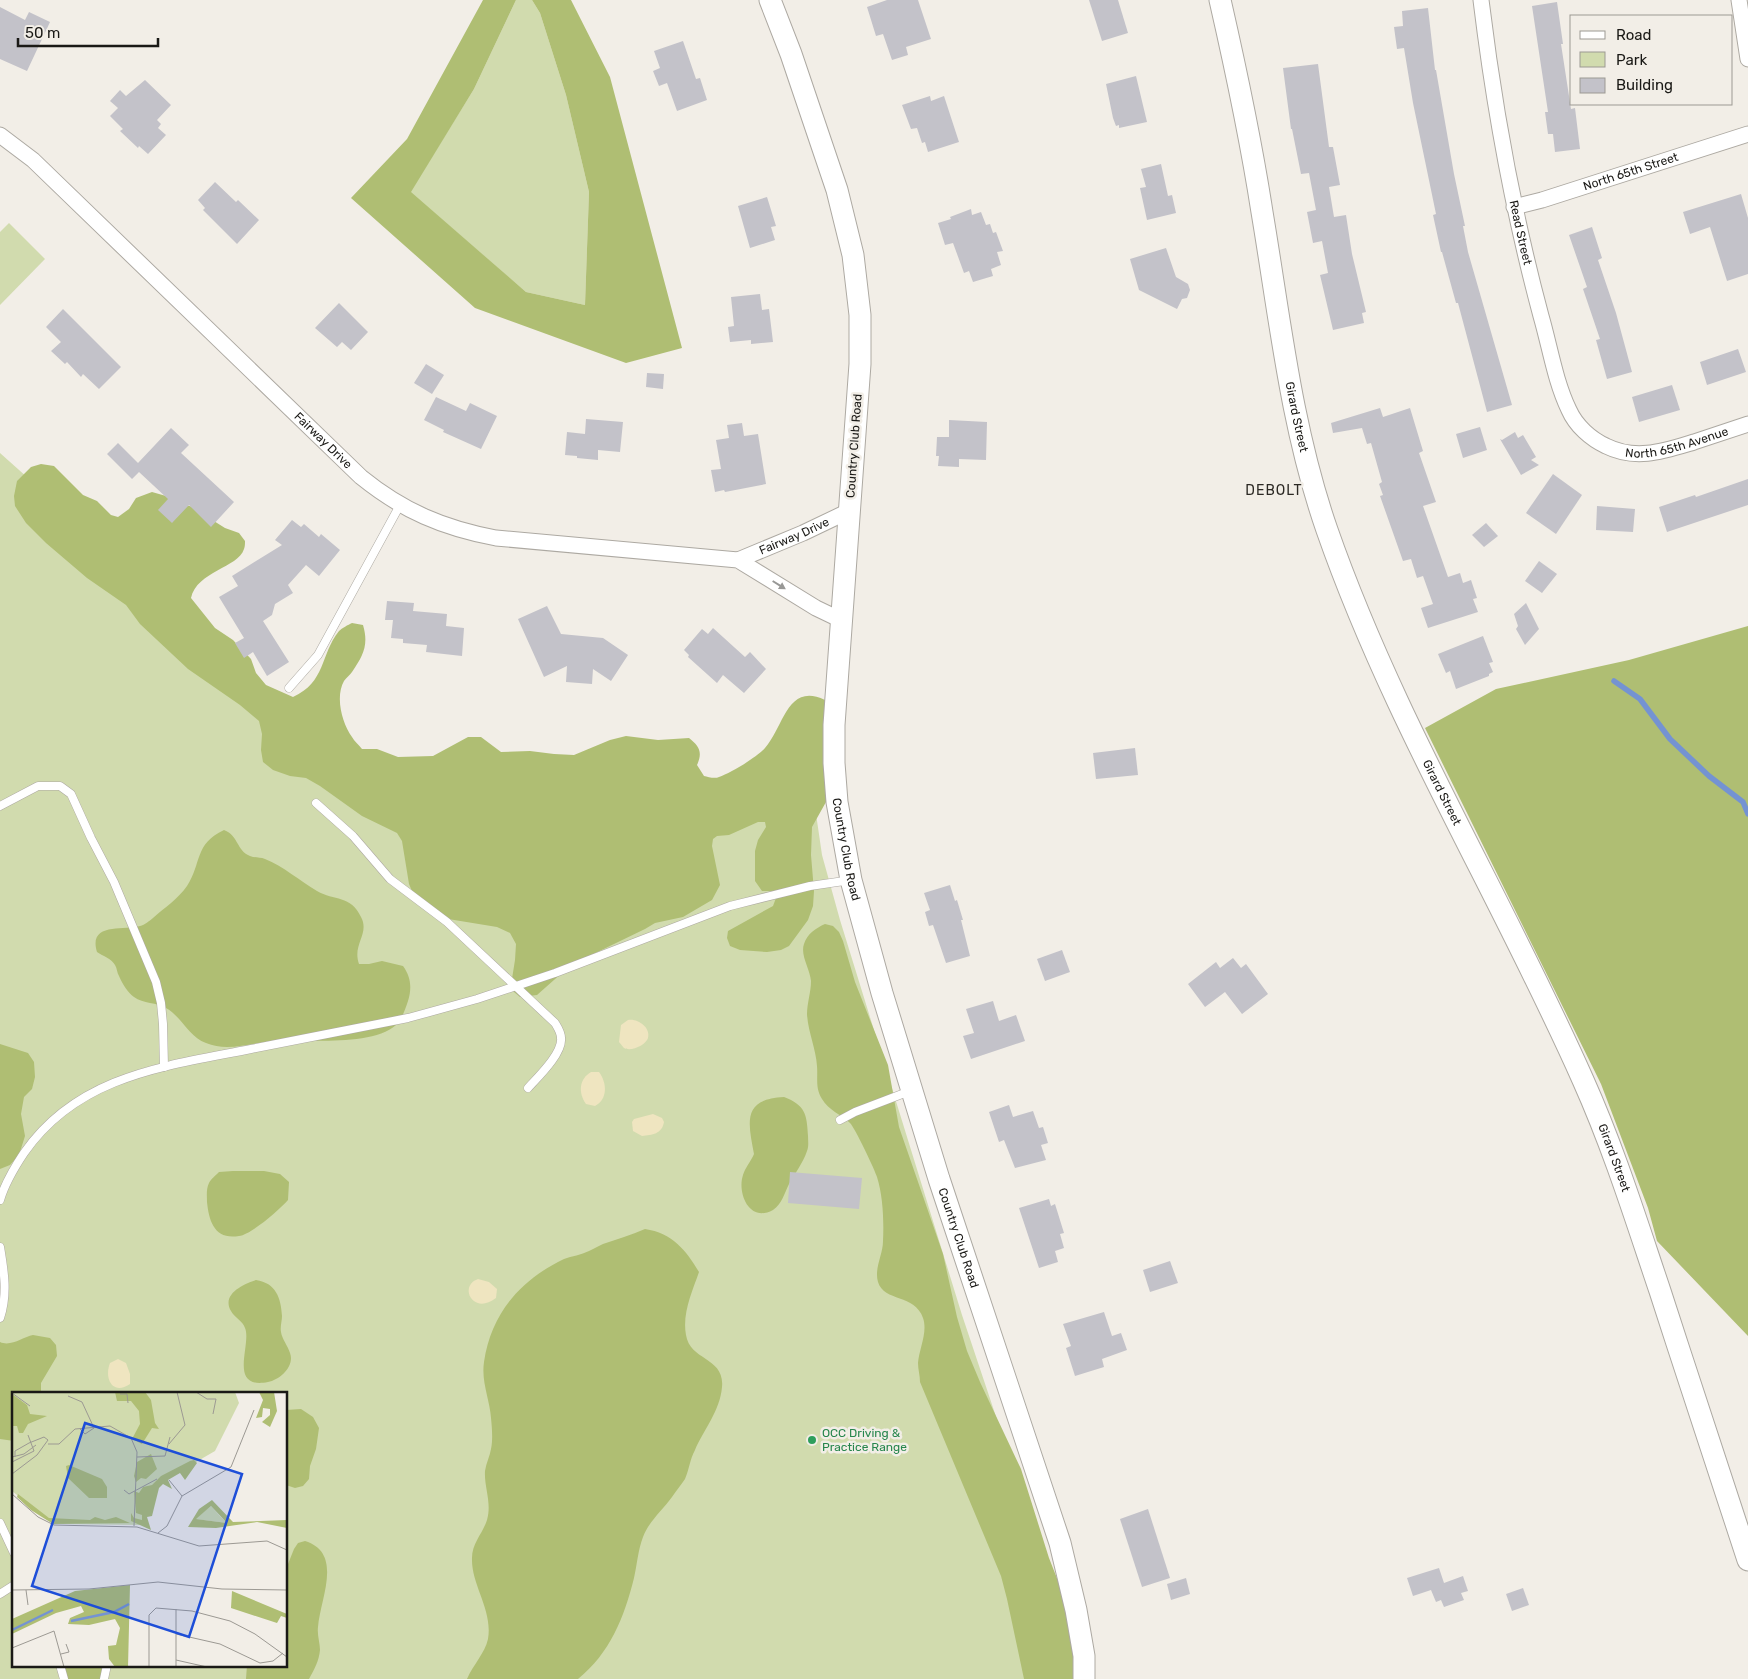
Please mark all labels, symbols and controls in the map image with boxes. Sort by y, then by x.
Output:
scale bar [18,15,158,47]
legend [1570,15,1733,105]
text: 50 m [25,24,60,42]
text: Road [1616,26,1652,44]
text: Park [1616,51,1647,69]
text: Building [1616,76,1673,94]
street label: North 65th Street [1581,150,1680,193]
street label: Read Street [1507,199,1535,267]
street label: Girard Street [1283,381,1311,454]
street label: Country Club Road [843,393,865,499]
street label: Fairway Drive [291,409,355,472]
street label: North 65th Avenue [1624,424,1730,461]
district label: DEBOLT [1245,482,1303,499]
street label: Fairway Drive [757,514,832,557]
one-way arrow [773,580,786,590]
street label: Girard Street [1420,757,1464,828]
street label: Country Club Road [830,797,863,902]
street label: Girard Street [1595,1122,1633,1194]
street label: Country Club Road [935,1186,982,1290]
inset map [12,1392,288,1666]
place label: OCC Driving & Practice Range [822,1426,907,1454]
marker: OCC Driving & Practice Range [806,1434,818,1446]

